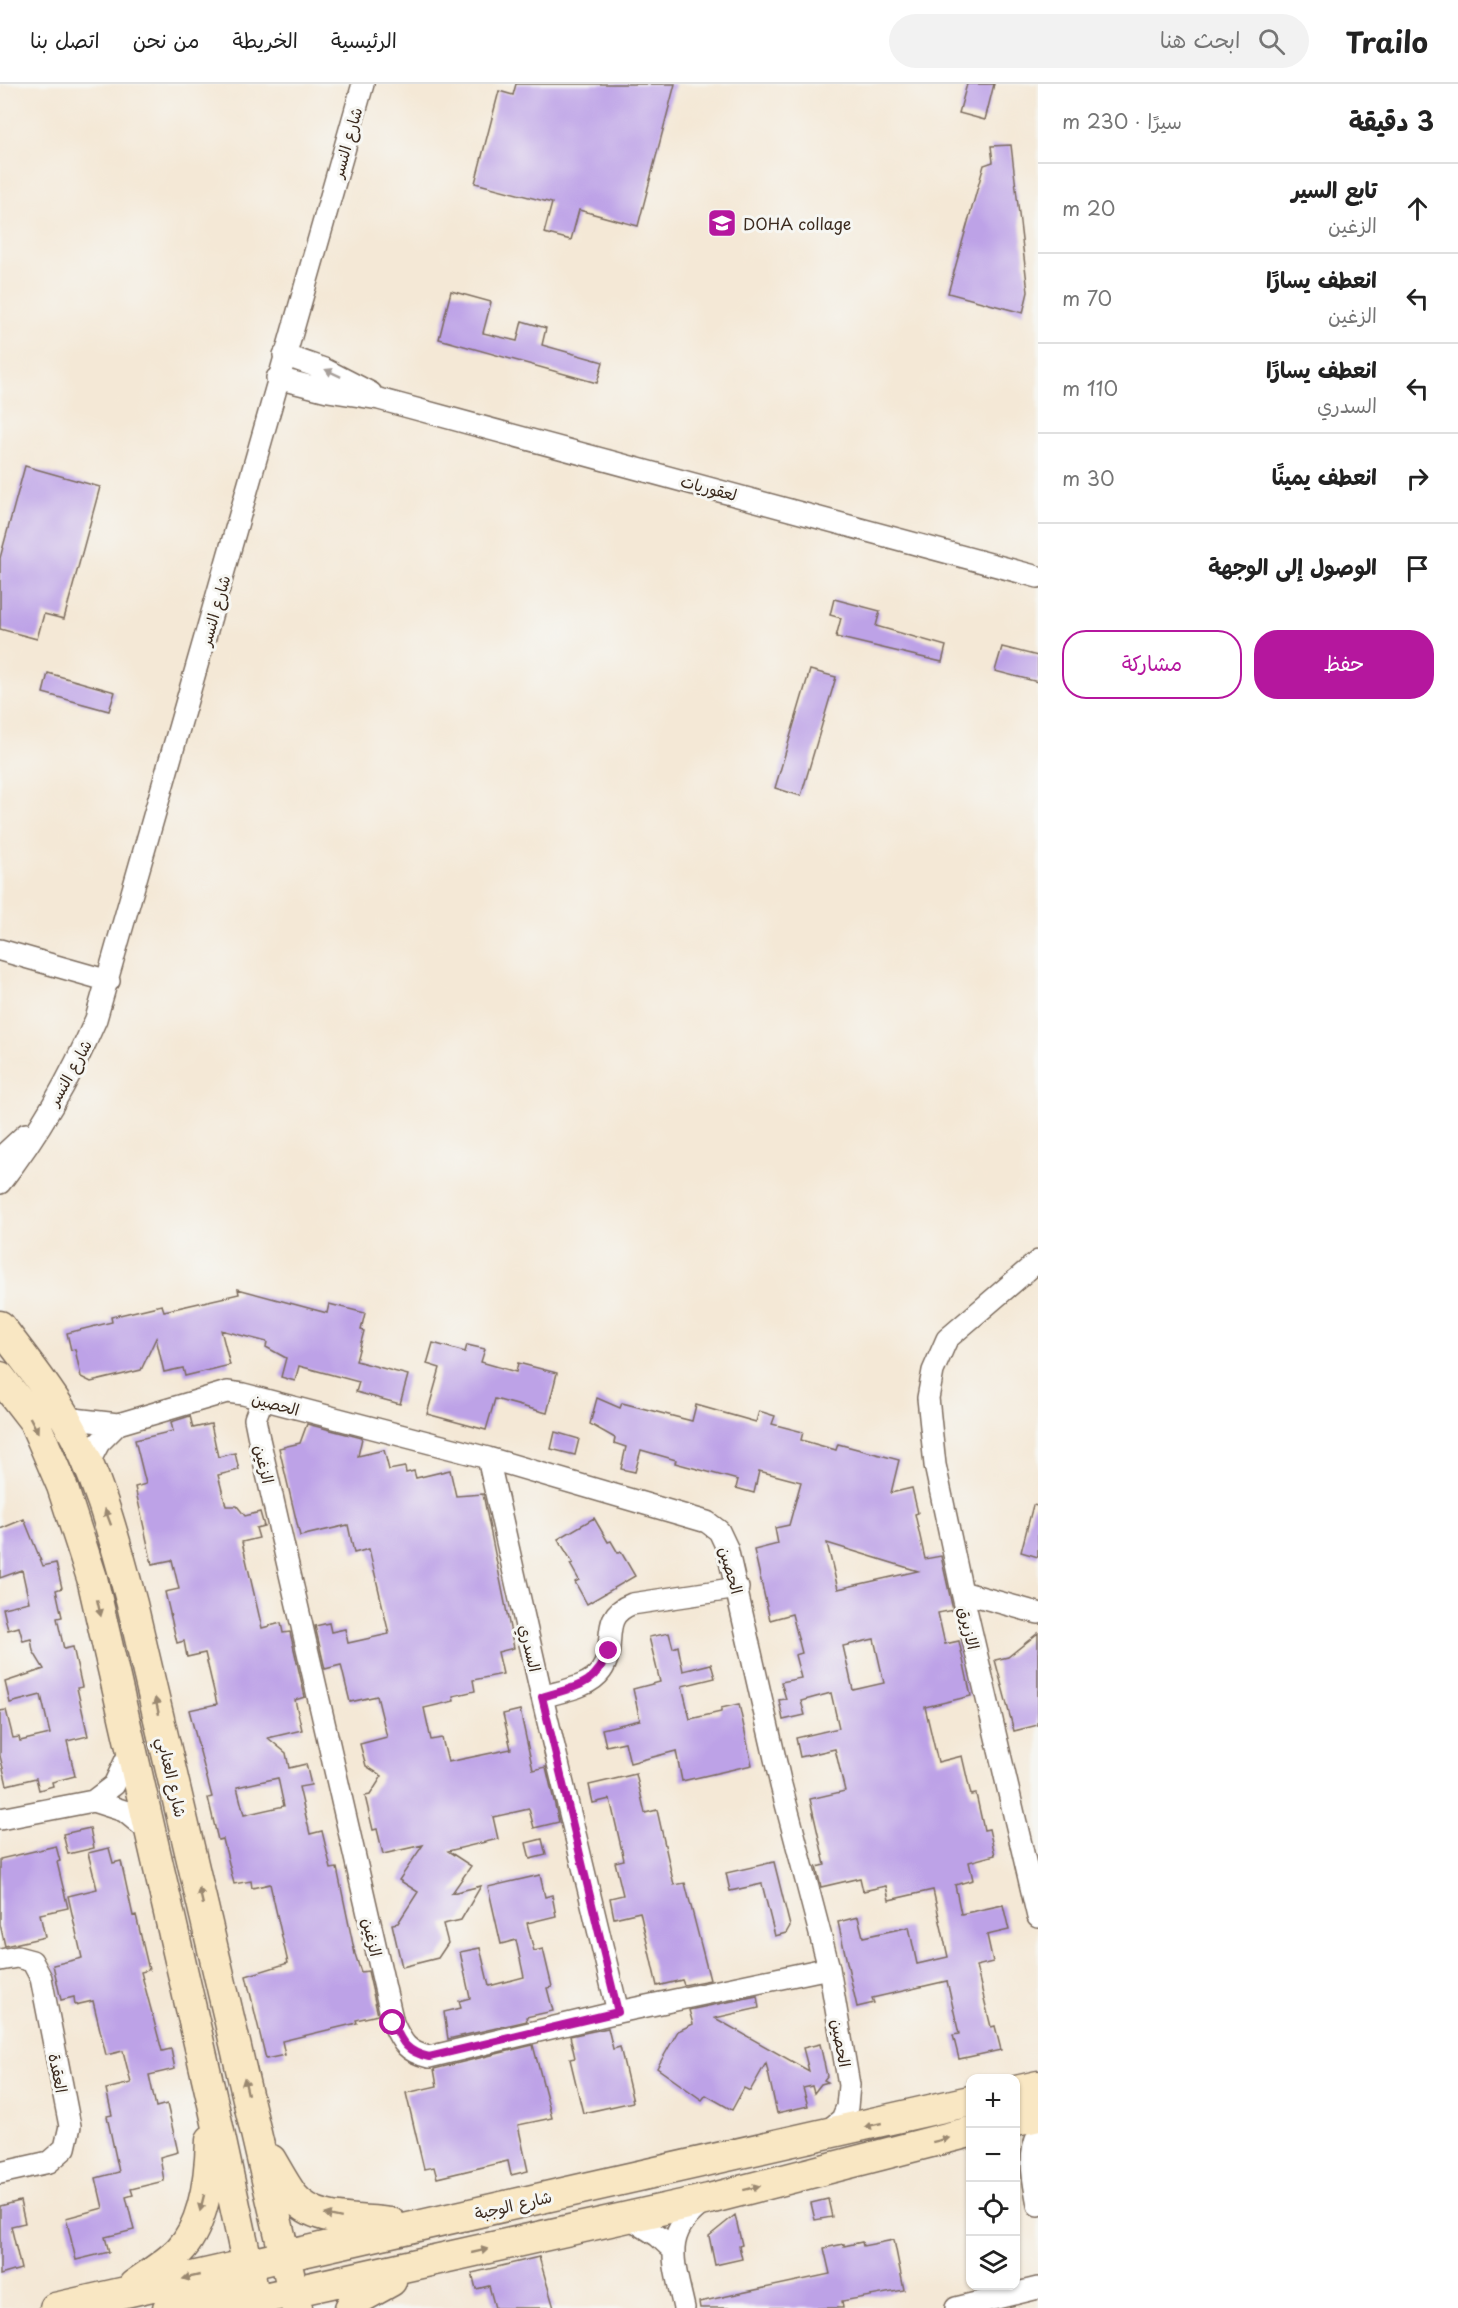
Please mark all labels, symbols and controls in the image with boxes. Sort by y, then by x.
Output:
search box [889,14,1309,68]
text: Trailo [1345,20,1428,63]
text: ابحث هنا [1160,22,1240,55]
text: اتصل بنا [30,23,100,55]
text: من نحن [133,23,199,55]
text: الخريطة [232,23,298,55]
text: الرئيسية [331,23,397,55]
icon: search [1255,25,1288,58]
text: 3 دقيقة [1349,101,1434,140]
street label: شارع النسر [324,104,368,182]
text: سيرًا · 230 m [1062,106,1182,136]
text: تابع السير [1292,172,1377,205]
icon: ahead [1401,192,1434,225]
text: 20 m [1062,193,1115,223]
school or university icon: DOHA collage [706,207,738,239]
text: الزغين [1328,210,1377,240]
place label: DOHA collage [743,211,851,235]
text: انعطف يسارًا [1266,262,1377,295]
icon: left [1401,282,1434,315]
text: 70 m [1062,283,1112,313]
text: الزغين [1328,300,1377,330]
text: انعطف يسارًا [1266,352,1377,385]
one-way arrow [325,369,342,378]
icon: left [1401,372,1434,405]
text: 110 m [1062,373,1118,403]
text: السدري [1317,390,1377,420]
text: انعطف يمينًا [1272,459,1377,492]
icon: right [1401,462,1434,495]
text: 30 m [1062,463,1115,493]
street label: لعقوريات [678,468,740,506]
text: الوصول إلى الوجهة [1208,549,1377,582]
icon: arrive [1401,552,1434,585]
street label: شارع النسر [192,572,236,650]
button: مشاركة [1062,630,1242,699]
button: حفظ [1254,630,1434,699]
street label: شارع النسر [40,1035,98,1112]
street label: الحصين [249,1385,303,1421]
one-way arrow [29,1416,39,1433]
street label: الزغين [249,1442,281,1486]
one-way arrow [102,1508,112,1526]
street label: الحصين [714,1543,750,1597]
one-way arrow [94,1599,104,1617]
street label: الازيرق [953,1604,987,1652]
street label: السدري [513,1622,548,1674]
route end [595,1637,621,1663]
one-way arrow [151,1697,161,1715]
street label: شارع العنابي [148,1735,194,1820]
one-way arrow [196,1887,206,1905]
street label: الزغين [357,1915,389,1959]
route start [379,2009,405,2035]
street label: الحصين [826,2017,858,2069]
street label: العقدة [43,2051,75,2095]
map controls [966,2074,1020,2290]
button: + [966,2074,1020,2128]
one-way arrow [241,2076,251,2095]
one-way arrow [864,2120,882,2130]
button: − [966,2128,1020,2182]
one-way arrow [932,2134,950,2144]
button: locate [966,2182,1020,2236]
street label: شارع الوجبة [472,2183,554,2226]
one-way arrow [743,2183,761,2193]
one-way arrow [197,2194,207,2212]
one-way arrow [323,2211,342,2220]
button: layers [966,2236,1020,2290]
one-way arrow [471,2246,490,2255]
one-way arrow [181,2272,200,2282]

